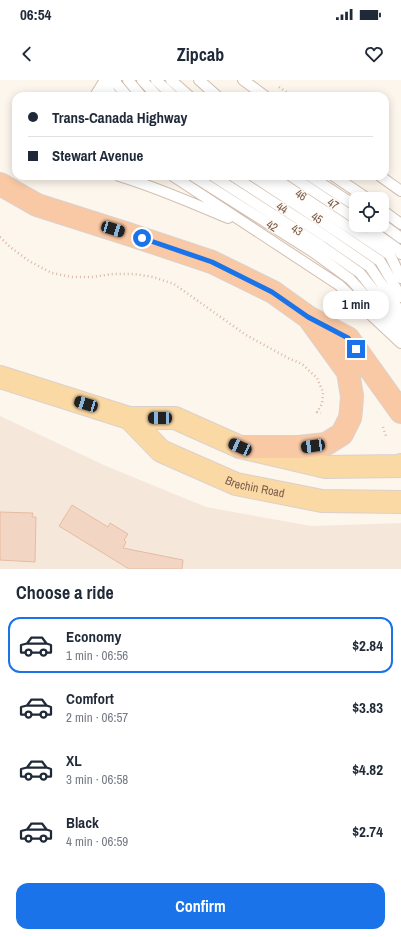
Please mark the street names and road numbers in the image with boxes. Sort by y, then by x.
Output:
street label: 46 [292,185,310,205]
street label: 47 [324,194,342,214]
street label: 44 [273,198,291,218]
street label: 45 [308,208,326,228]
street label: 42 [263,216,281,236]
street label: 43 [288,220,306,240]
street label: Brechin Road [223,472,286,501]

